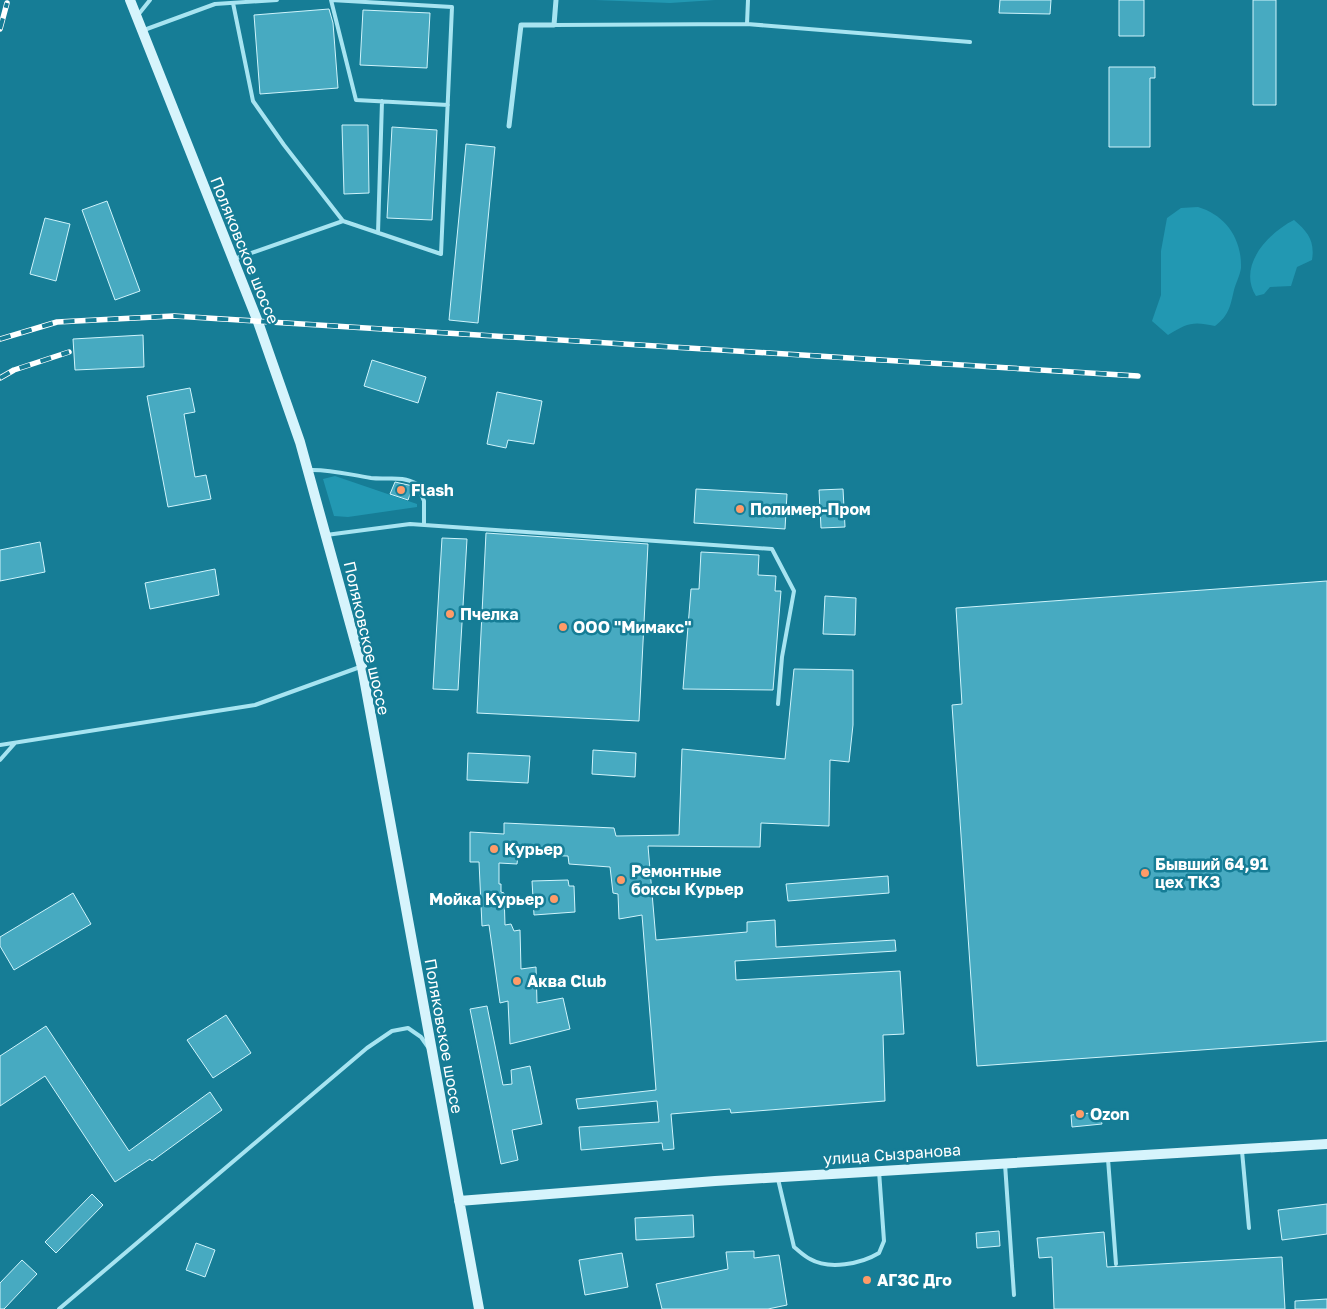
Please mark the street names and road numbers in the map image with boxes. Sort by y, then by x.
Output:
street label: Поляковское шоссе [206,173,284,327]
street label: Поляковское шоссе [340,559,394,717]
street label: Поляковское шоссе [421,957,467,1115]
street label: улица Сызранова [822,1139,962,1169]

